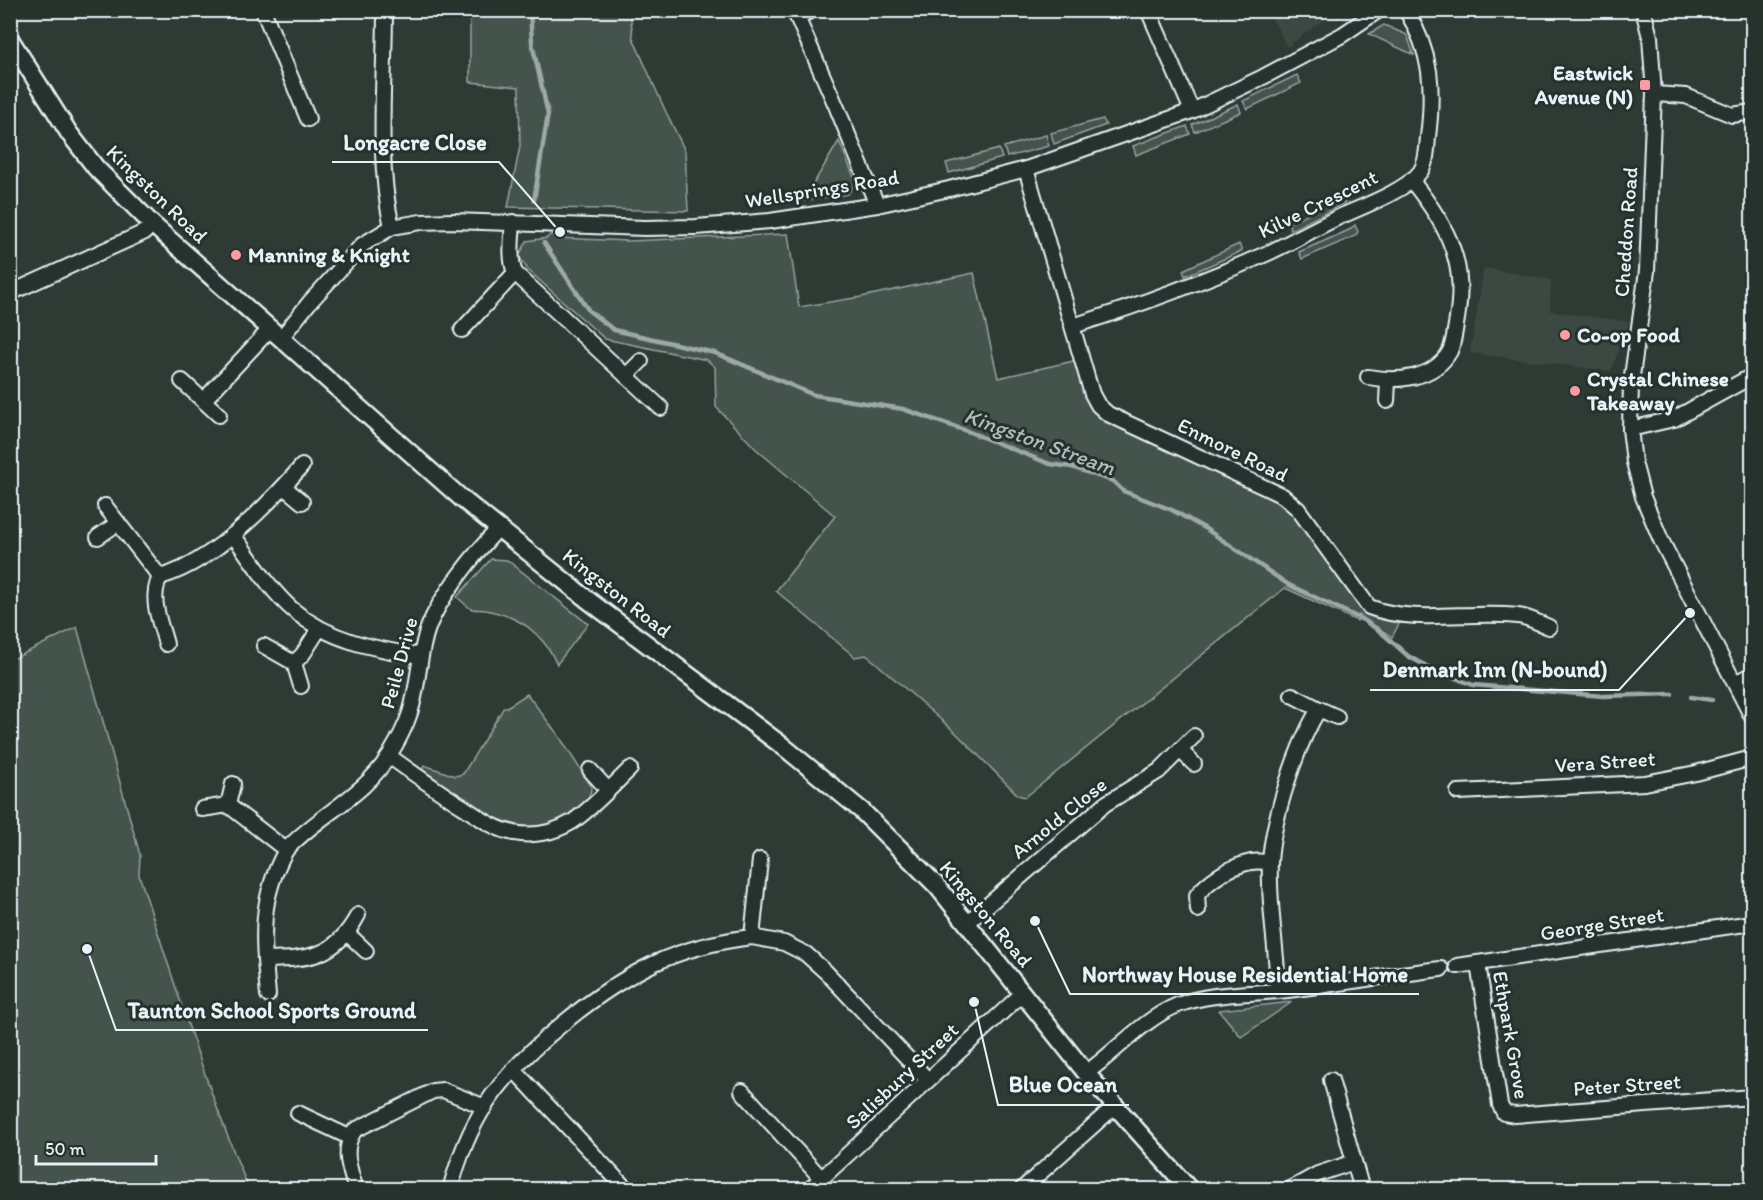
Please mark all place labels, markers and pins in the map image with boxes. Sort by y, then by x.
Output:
place label: Eastwick Avenue (N) [1534,60,1633,110]
marker: Eastwick Avenue (N) [1638,78,1652,92]
callout: Longacre Close [332,122,499,162]
place label: Manning & Knight [248,242,410,268]
marker: Manning & Knight [229,248,243,262]
place label: Co-op Food [1577,322,1680,348]
marker: Co-op Food [1558,328,1572,342]
place label: Crystal Chinese Takeaway [1586,366,1729,416]
marker: Crystal Chinese Takeaway [1568,384,1582,398]
callout: Denmark Inn (N-bound) [1370,650,1619,690]
callout: Northway House Residential Home [1070,954,1419,994]
callout: Taunton School Sports Ground [116,990,428,1030]
callout: Blue Ocean [998,1065,1129,1105]

